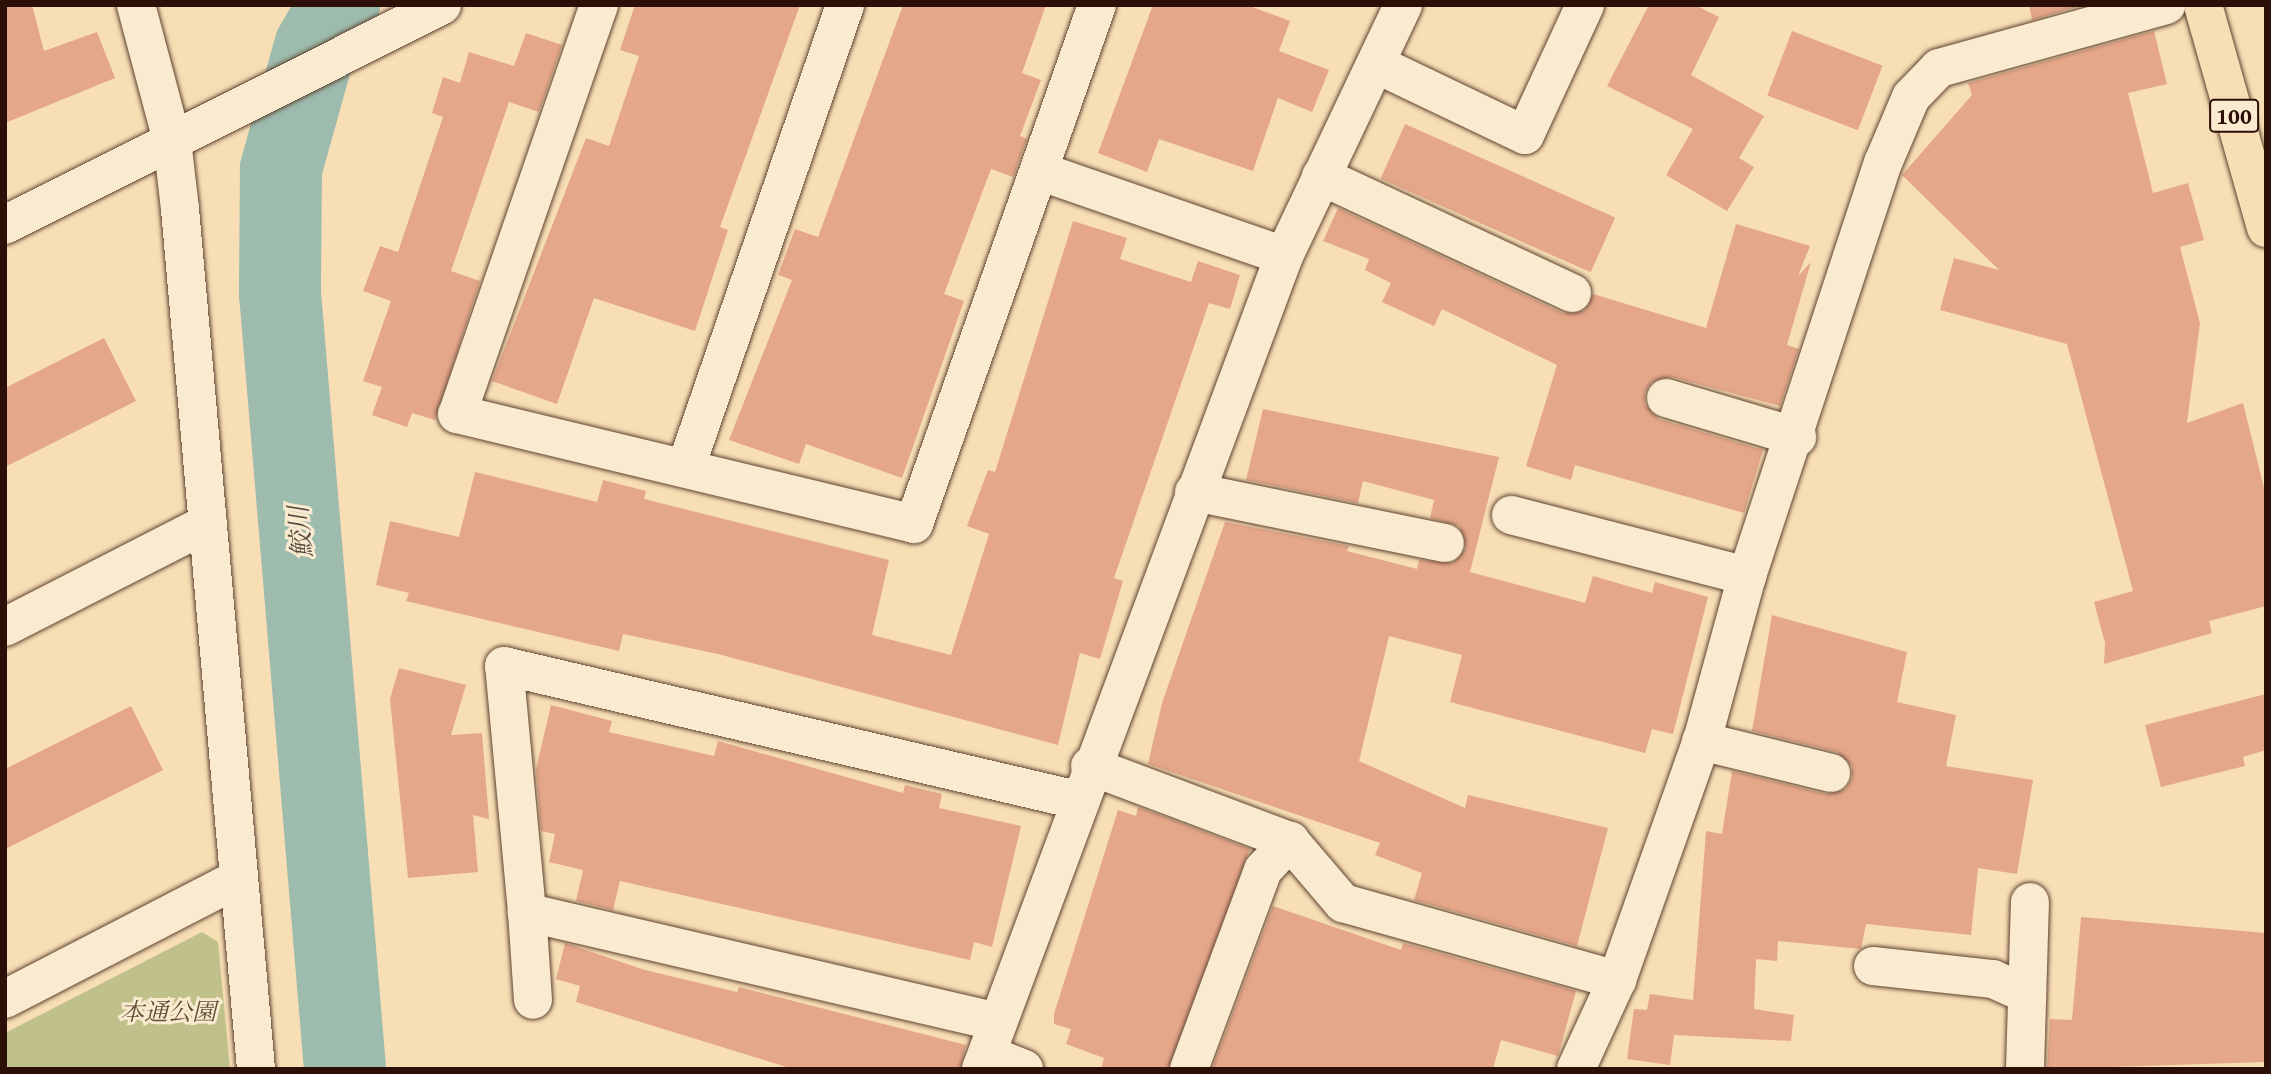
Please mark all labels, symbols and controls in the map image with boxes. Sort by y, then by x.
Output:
road number: 100 [2208,97,2260,136]
water label: 鮫川 [282,505,318,559]
park label: 本通公園 [120,998,216,1026]

